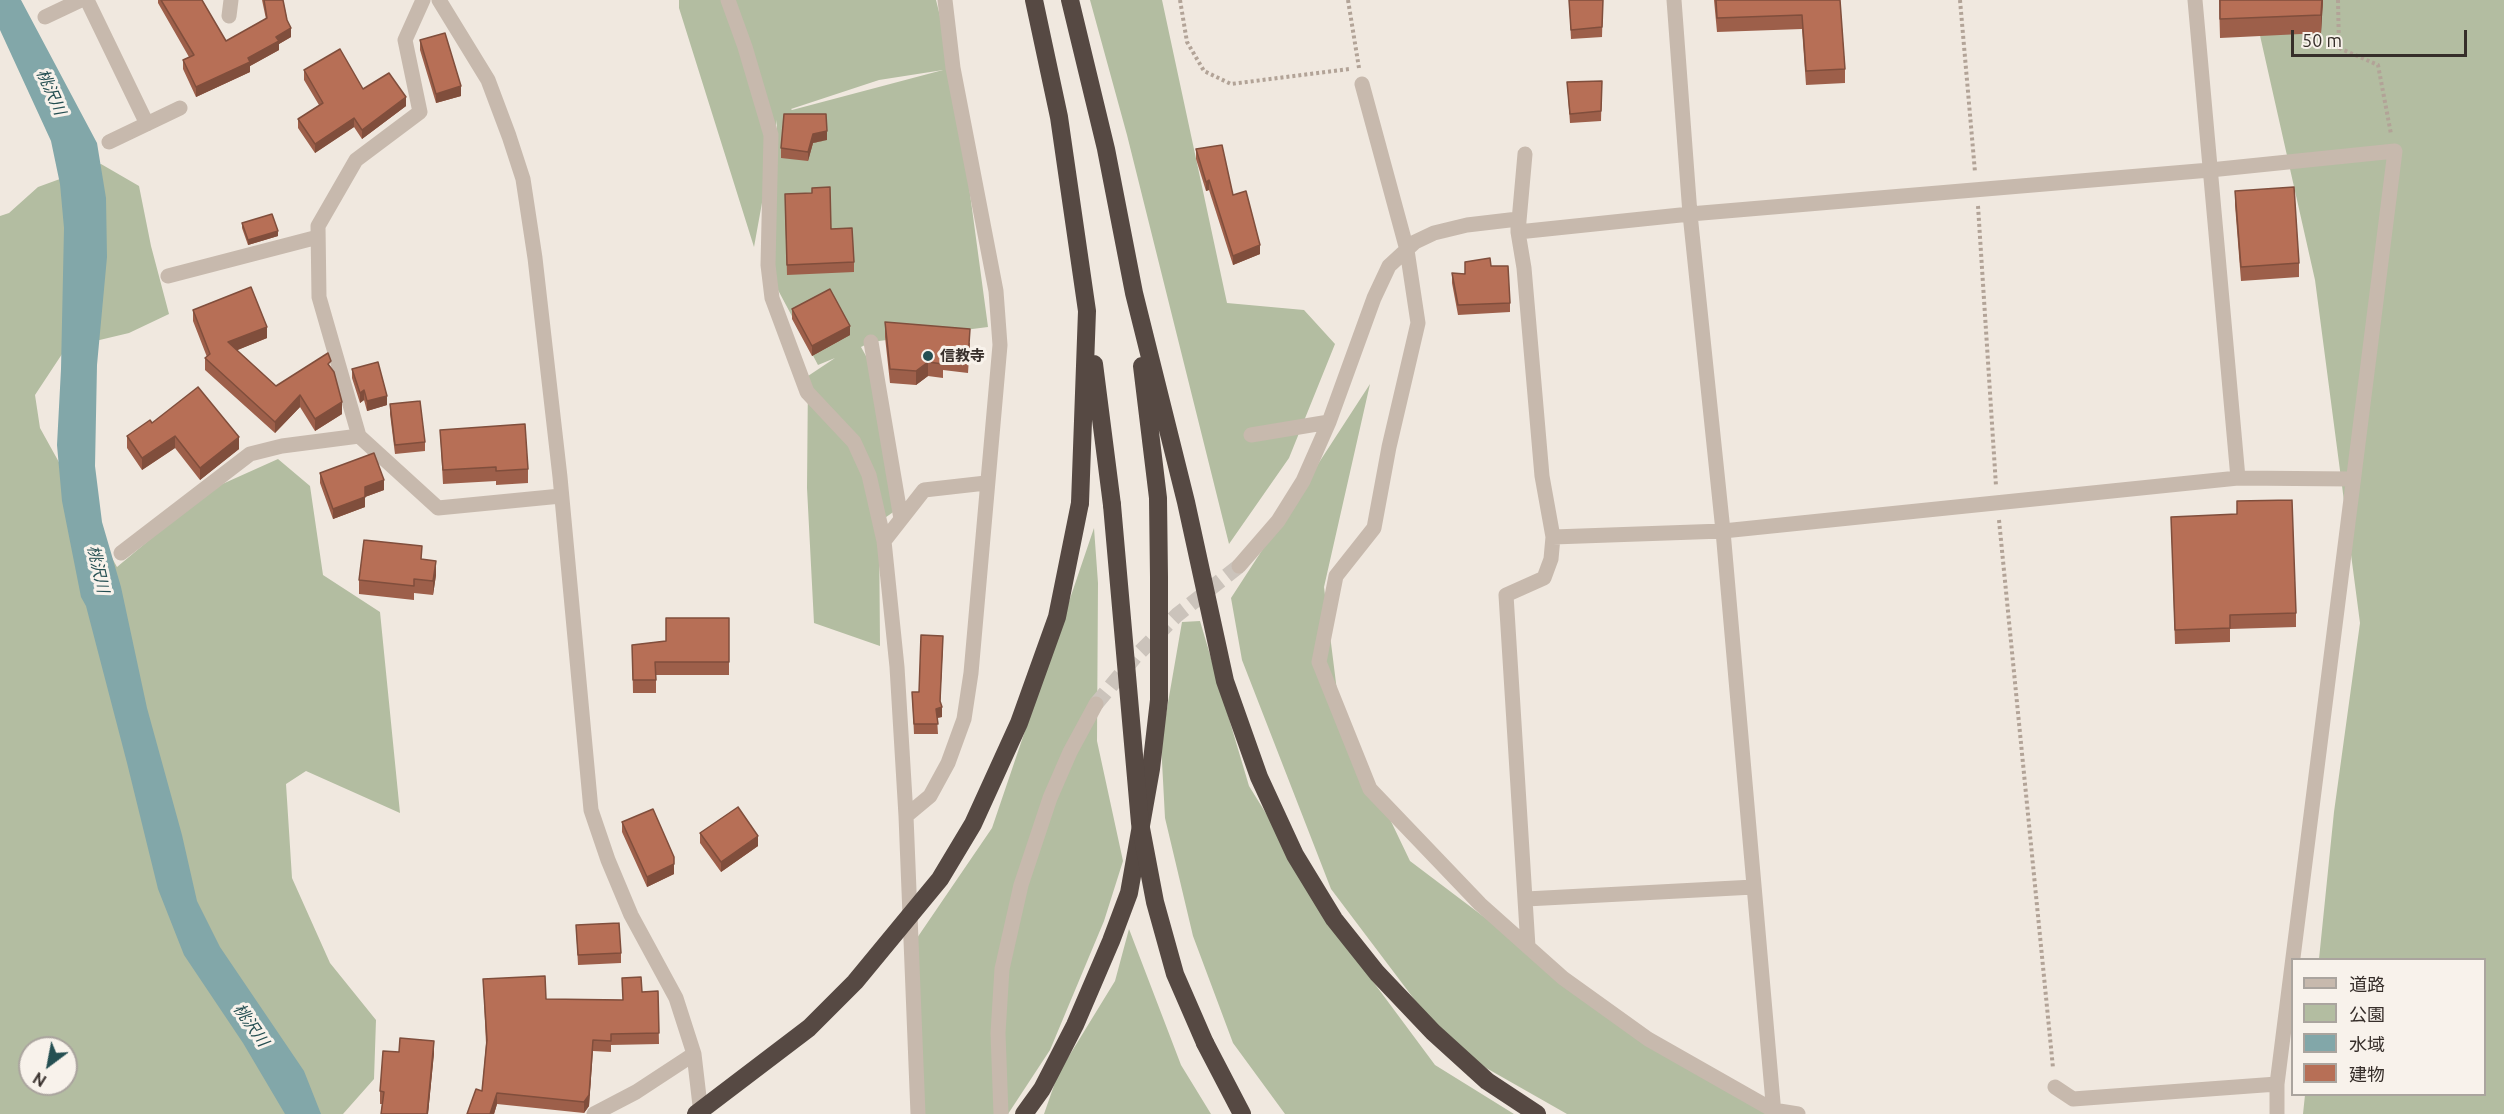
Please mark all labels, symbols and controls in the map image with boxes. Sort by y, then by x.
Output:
scale bar [2294,18,2470,56]
text: 50 m [2302,30,2342,50]
water label: 桃沢川 [32,66,70,118]
place label: 信教寺 [940,347,985,365]
marker: 信教寺 [921,349,935,363]
water label: 桃沢川 [83,543,113,595]
legend [2291,958,2486,1096]
text: 道路 [2349,974,2385,994]
water label: 桃沢川 [229,1000,273,1050]
text: 公園 [2349,1004,2385,1024]
text: 水域 [2349,1034,2385,1054]
north arrow [18,1036,78,1096]
text: 建物 [2349,1064,2385,1084]
text: N [30,1069,49,1090]

